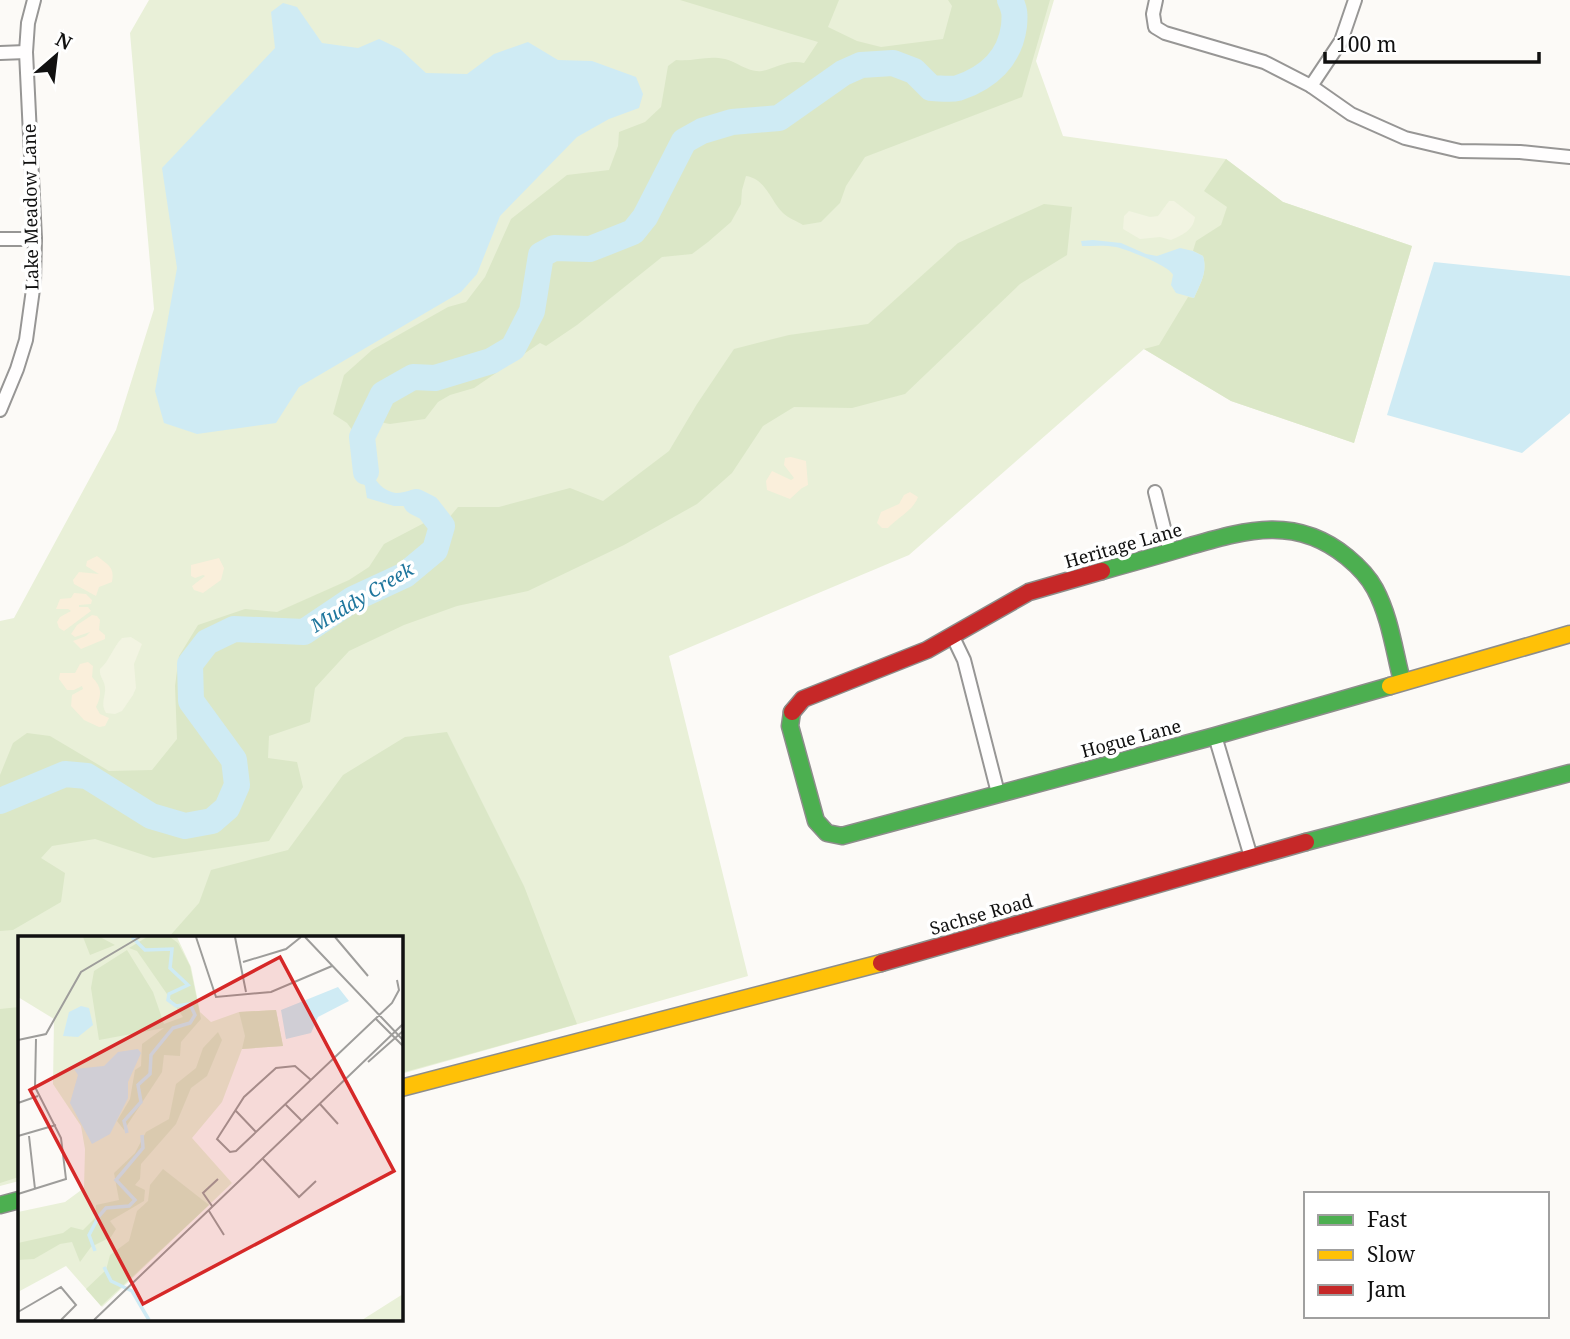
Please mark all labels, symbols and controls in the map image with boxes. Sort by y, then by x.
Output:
north arrow [21,21,91,91]
scale bar [1325,21,1538,65]
text: N [51,26,77,56]
text: 100 m [1336,30,1397,58]
street label: Lake Meadow Lane [17,123,43,291]
street label: Heritage Lane [1061,517,1185,573]
water label: Muddy Creek [305,555,419,639]
street label: Hogue Lane [1078,713,1184,763]
street label: Sachse Road [927,888,1035,940]
inset map [18,936,402,1322]
legend [1304,1192,1549,1318]
text: Fast [1367,1205,1407,1233]
text: Slow [1367,1240,1416,1268]
text: Jam [1366,1275,1406,1303]

